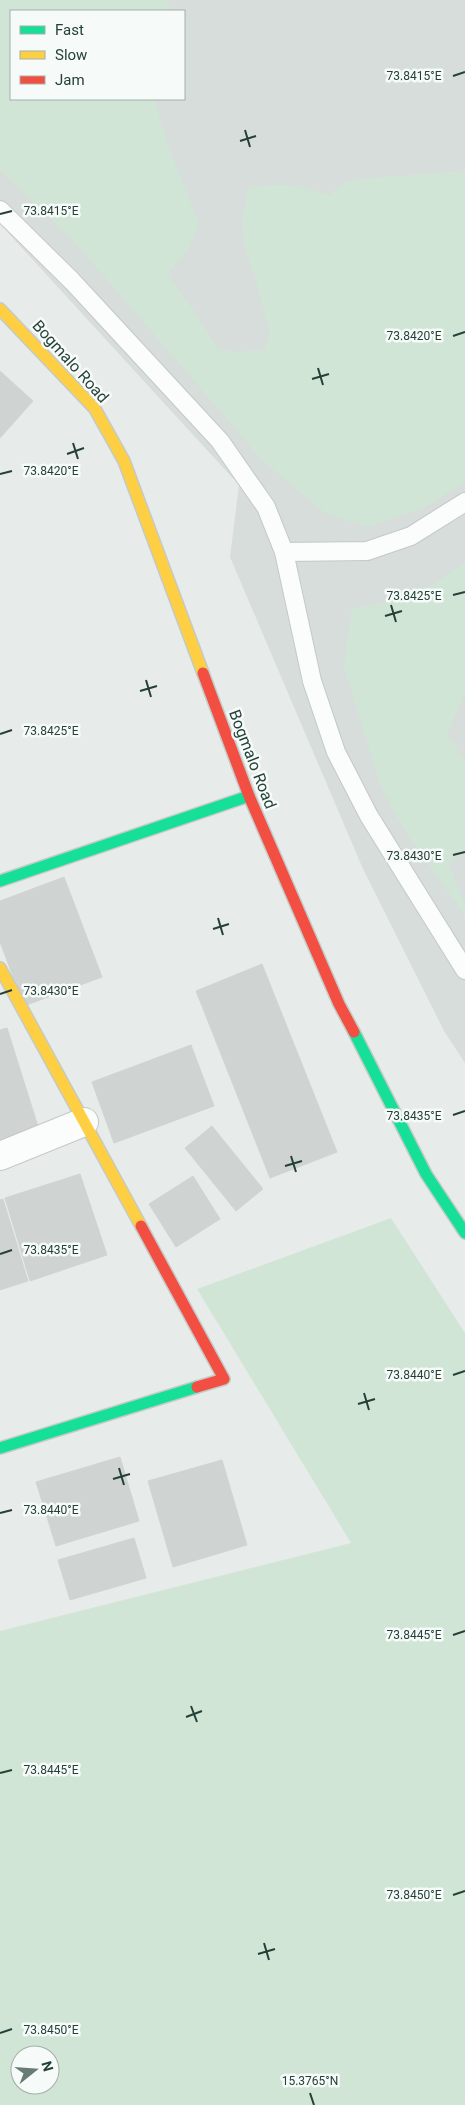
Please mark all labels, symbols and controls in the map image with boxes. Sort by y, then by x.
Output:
legend [10,10,185,100]
text: Fast [55,21,84,39]
text: Slow [55,46,87,64]
text: 73.8415°E [387,69,442,83]
text: Jam [55,71,85,89]
text: 73.8415°E [24,204,79,218]
street label: Bogmalo Road [29,316,113,407]
text: 73.8420°E [387,329,442,343]
text: 73.8420°E [24,464,79,478]
text: 73.8425°E [387,589,442,603]
street label: Bogmalo Road [225,707,280,811]
text: 73.8425°E [24,724,79,738]
text: 73.8430°E [387,849,442,863]
text: 73.8430°E [24,984,79,998]
text: 73.8435°E [387,1109,442,1123]
text: 73.8435°E [24,1243,79,1257]
text: 73.8440°E [387,1368,442,1382]
text: 73.8440°E [24,1503,79,1517]
text: 73.8445°E [387,1628,442,1642]
text: 73.8445°E [24,1763,79,1777]
text: 73.8450°E [387,1888,442,1902]
text: 73.8450°E [24,2023,79,2037]
north arrow [10,2045,60,2095]
text: N [38,2059,57,2073]
text: 15.3765°N [282,2074,338,2088]

